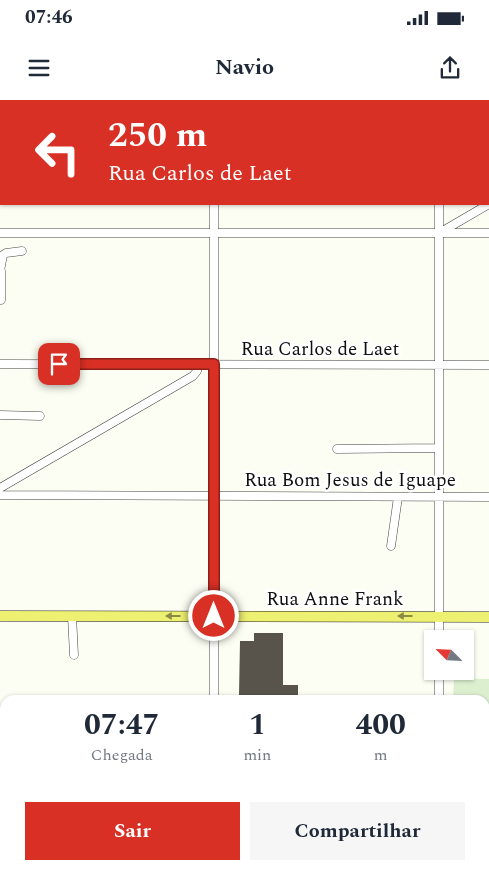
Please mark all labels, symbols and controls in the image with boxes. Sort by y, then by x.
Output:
text: 07:46 [25,3,73,32]
text: Navio [215,51,274,84]
icon: menu [25,54,53,82]
icon: share [436,54,464,82]
text: 250 m [108,109,207,162]
icon: left [25,120,90,185]
text: Rua Carlos de Laet [108,157,292,190]
street label: Rua Carlos de Laet [241,335,400,364]
pin [38,343,80,385]
icon: arrive [45,350,73,378]
street label: Rua Bom Jesus de Iguape [244,466,456,495]
street label: Rua Anne Frank [266,585,404,614]
position arrow [187,589,239,641]
one-way arrow [165,612,181,620]
one-way arrow [397,612,413,620]
north arrow [424,630,474,680]
map controls [424,630,474,680]
text: 07:47 [84,702,159,748]
text: 1 [249,702,266,748]
text: 400 [355,702,406,748]
text: Chegada [91,743,153,767]
text: min [243,743,271,767]
text: m [374,743,388,767]
button: Sair [25,802,240,860]
button: Compartilhar [250,802,465,860]

